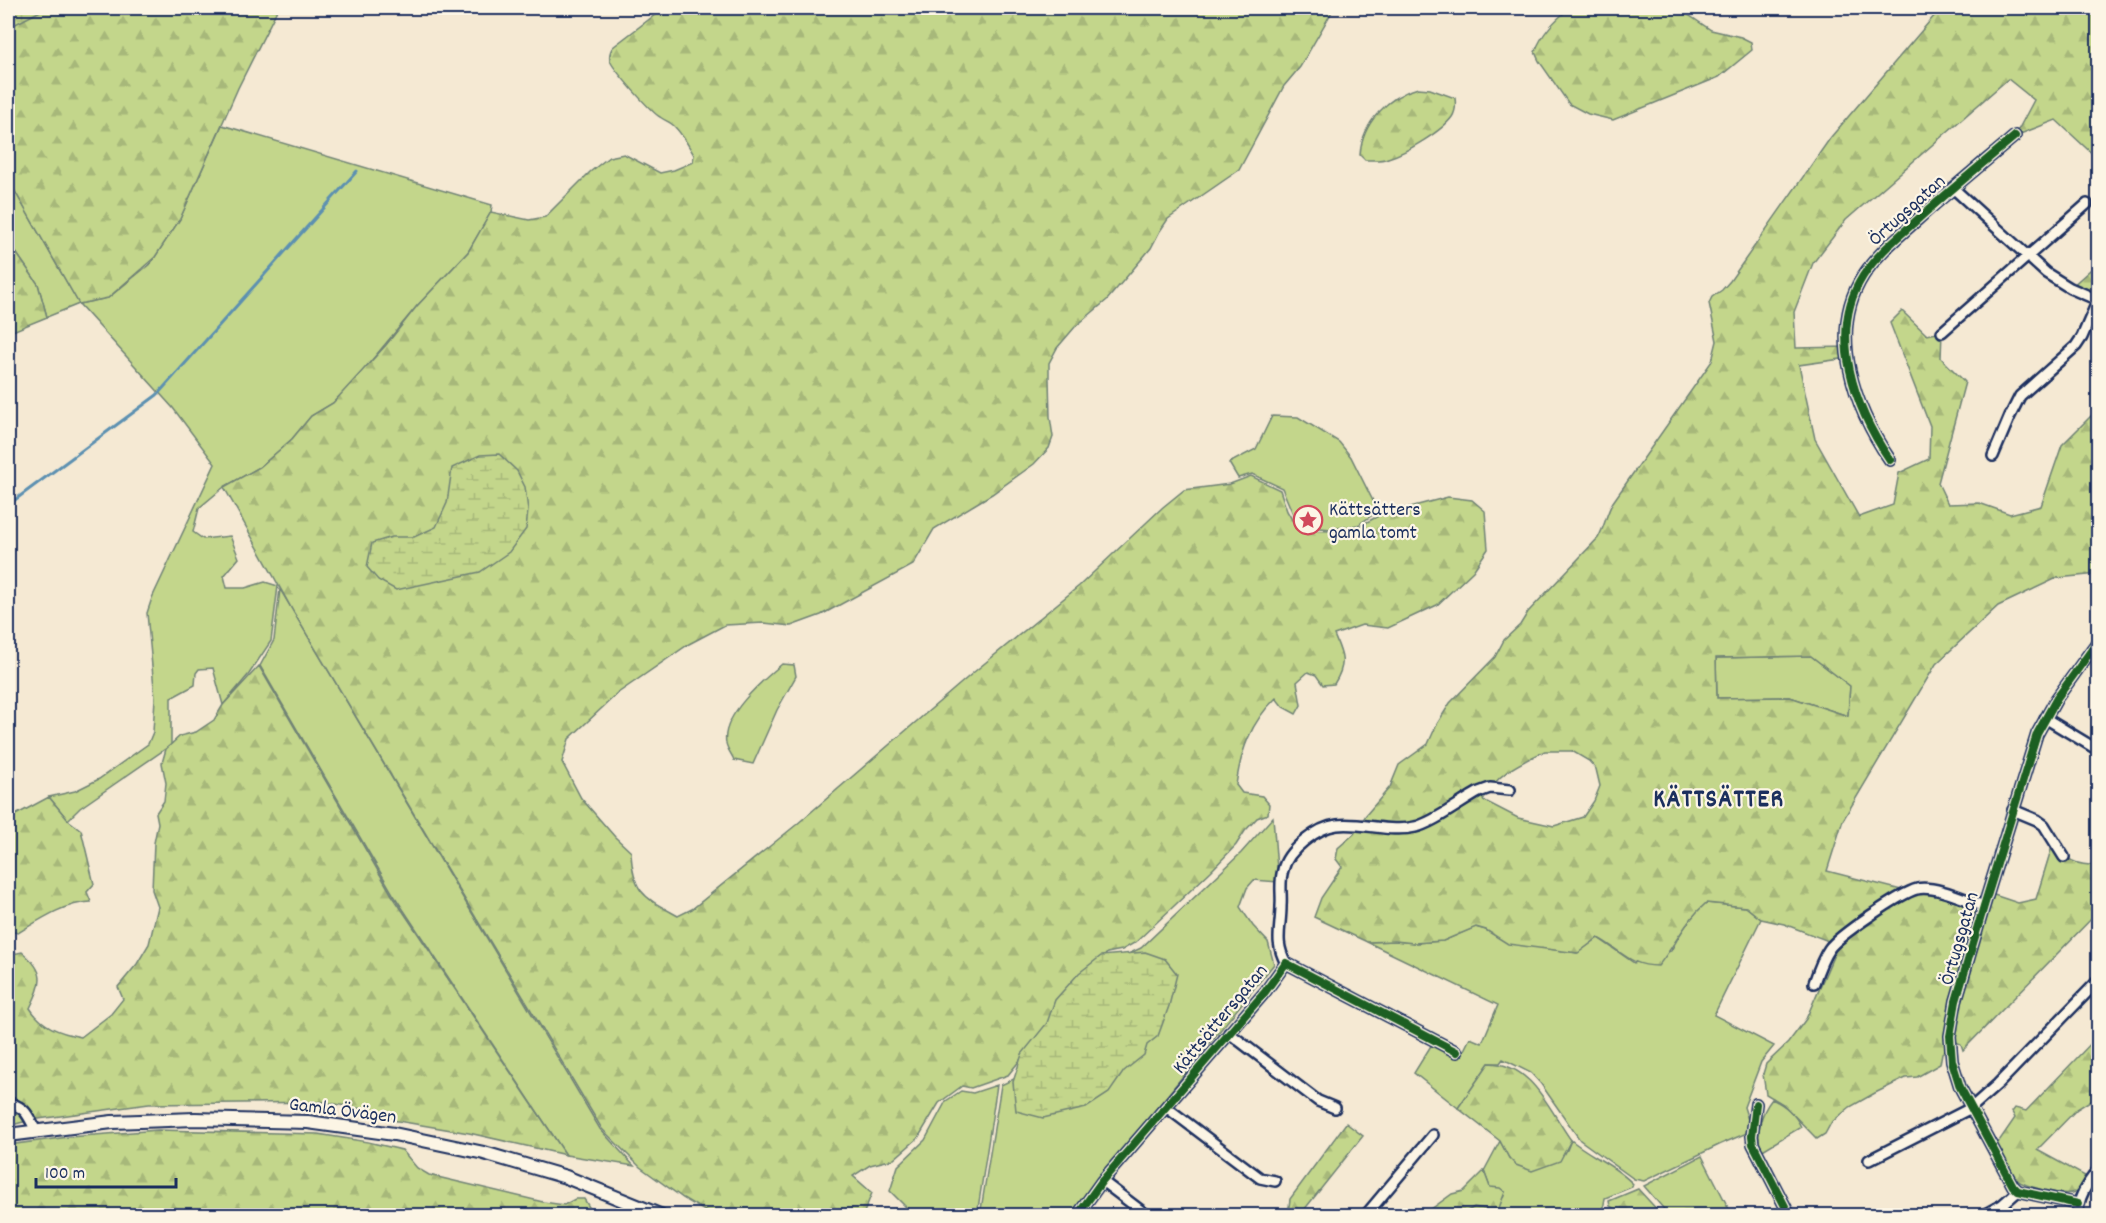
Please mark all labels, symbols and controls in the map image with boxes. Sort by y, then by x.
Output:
street label: Örtugsgatan [1863,169,1953,254]
place label: Kättsätters gamla tomt [1329,497,1421,548]
place icon: Kättsätters gamla tomt [1292,504,1324,536]
district label: KÄTTSÄTTER [1653,782,1785,819]
street label: Örtugsgatan [1934,889,1988,989]
street label: Kättsättersgatan [1167,959,1276,1081]
street label: Gamla Övägen [287,1092,398,1132]
scale bar [36,1151,176,1189]
text: 100 m [45,1162,85,1187]

